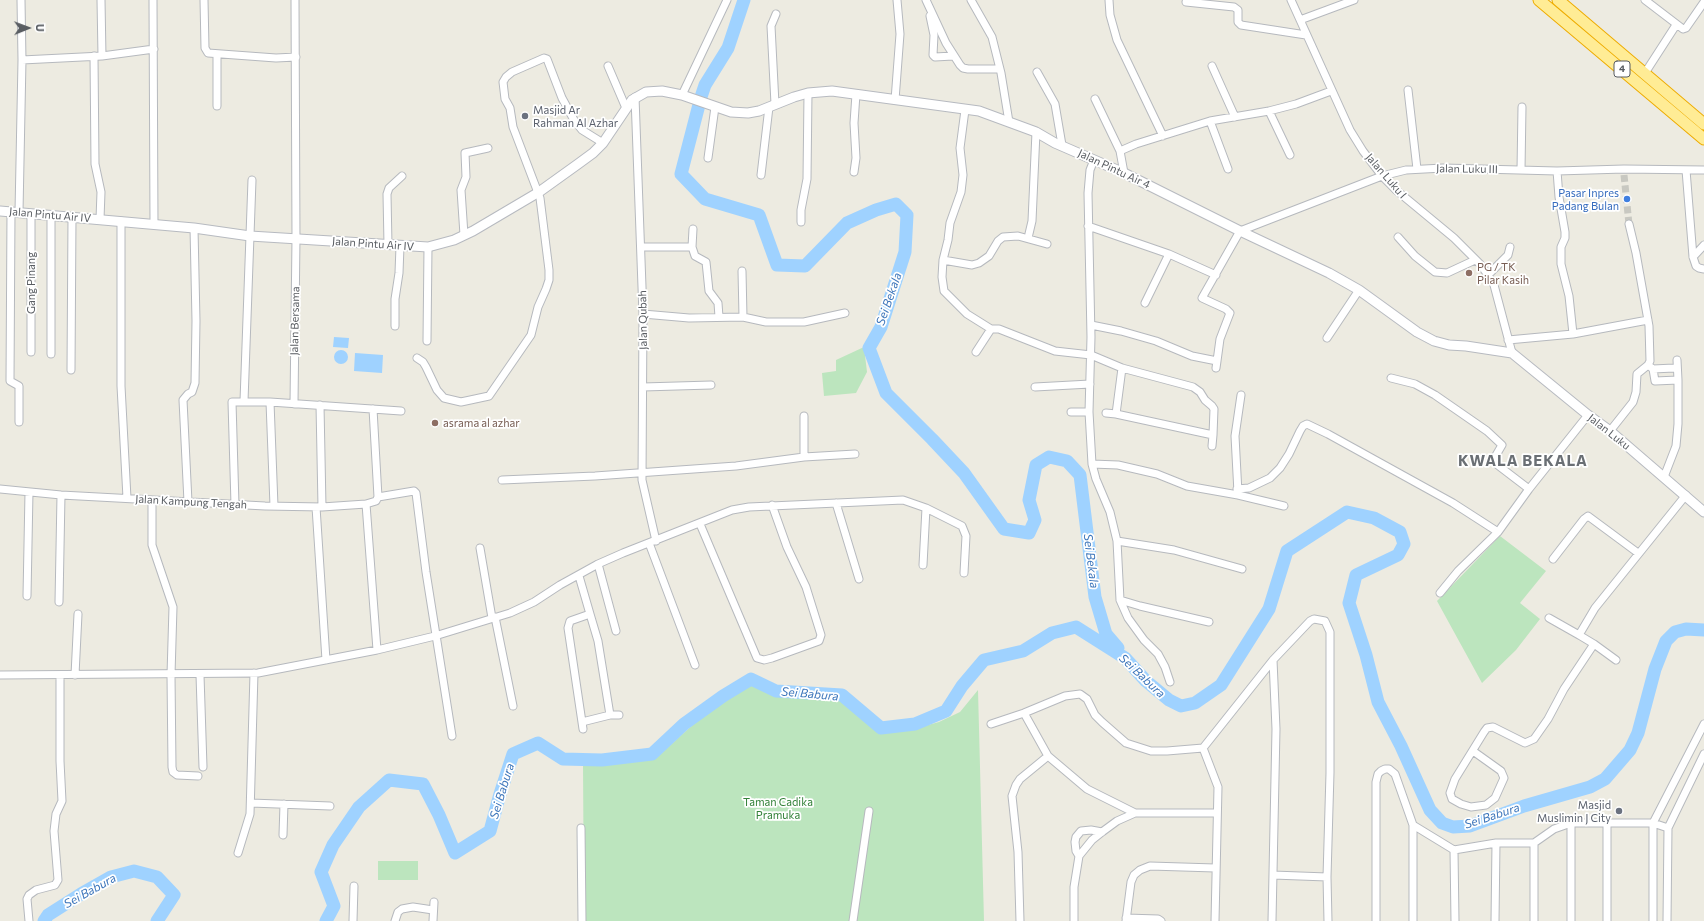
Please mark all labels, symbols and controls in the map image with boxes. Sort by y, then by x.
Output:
north arrow [8,8,48,48]
text: U [34,24,47,32]
road number: 4 [1614,61,1630,77]
place label: Masjid Ar Rahman Al Azhar [533,103,618,129]
marker: Masjid Ar Rahman Al Azhar [520,111,530,121]
street label: Jalan Pintu Air 4 [1076,146,1152,192]
street label: Jalan Luku I [1363,151,1409,201]
street label: Jalan Luku III [1436,162,1498,176]
place label: Pasar Inpres Padang Bulan [1552,186,1619,212]
marker: Pasar Inpres Padang Bulan [1622,194,1632,204]
street label: Jalan Pintu Air IV [8,205,92,225]
street label: Jalan Pintu Air IV [332,235,414,253]
street label: Gang Pinang [24,252,38,314]
place label: PG / TK Pilar Kasih [1477,260,1529,286]
marker: PG / TK Pilar Kasih [1464,268,1474,278]
water label: Sei Bekala [873,271,905,327]
street label: Jalan Bersama [288,286,302,356]
street label: Jalan Qubah [636,290,650,350]
street label: Jalan Luku [1585,411,1633,453]
place label: asrama al azhar [443,416,520,430]
marker: asrama al azhar [430,418,440,428]
district label: KWALA BEKALA [1458,452,1588,470]
street label: Jalan Kampung Tengah [135,492,247,512]
water label: Sei Bekala [1081,533,1101,589]
water label: Sei Babura [1116,651,1168,701]
water label: Sei Babura [781,684,839,704]
water label: Sei Babura [487,761,517,821]
park label: Taman Cadika Pramuka [743,795,813,821]
place label: Masjid Muslimin J City [1537,798,1611,824]
water label: Sei Babura [1462,800,1522,832]
marker: Masjid Muslimin J City [1614,806,1624,816]
water label: Sei Babura [61,871,119,911]

